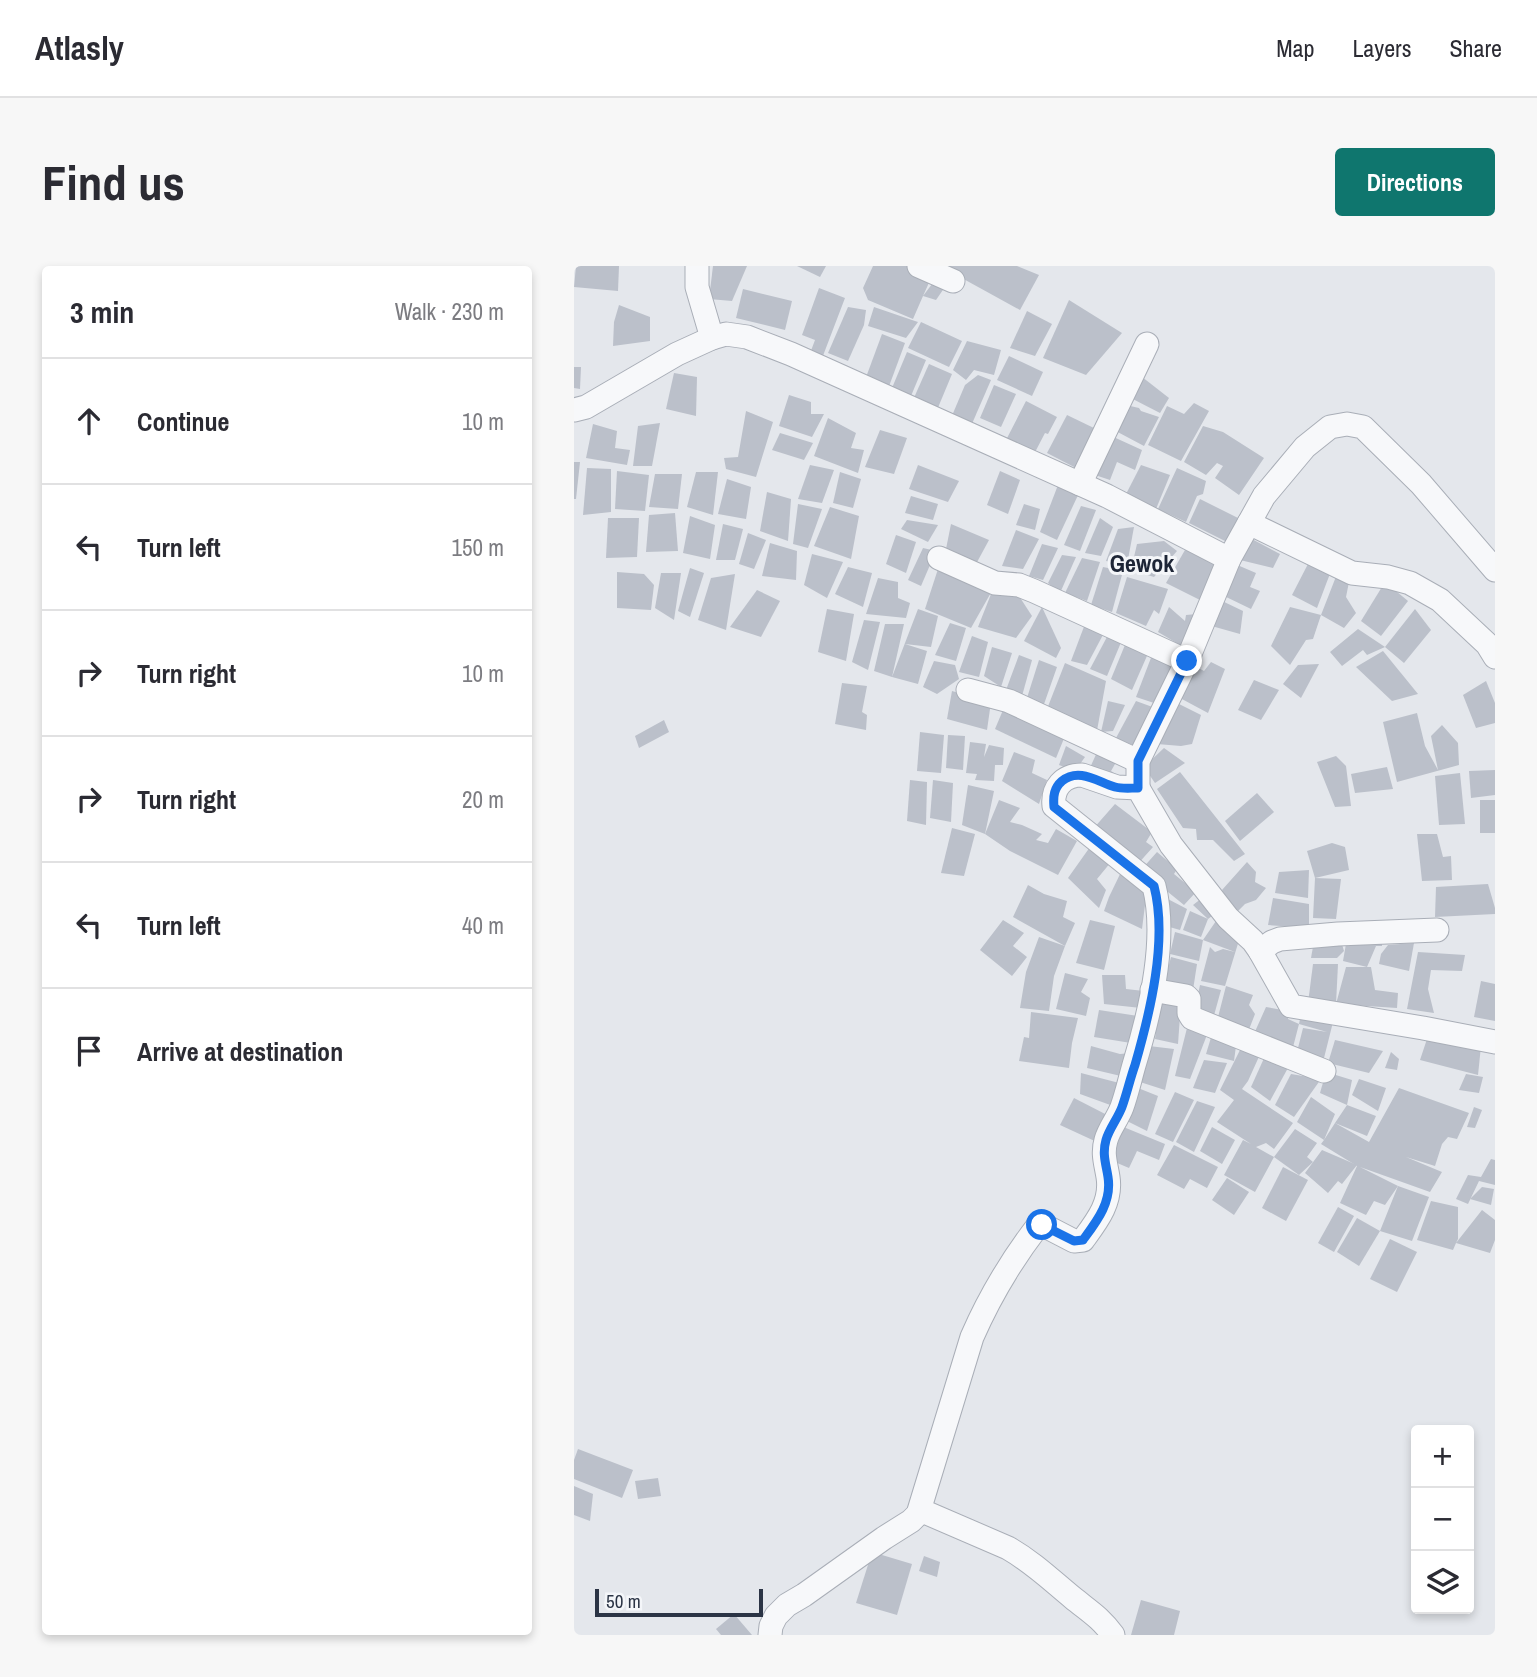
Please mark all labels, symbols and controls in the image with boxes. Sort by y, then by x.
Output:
text: Atlasly [35,26,124,70]
text: Map [1276,32,1314,64]
text: Layers [1352,32,1411,64]
text: Share [1449,32,1502,64]
button: Directions [1335,148,1495,216]
text: Find us [42,149,185,215]
text: 3 min [70,292,134,332]
text: Walk · 230 m [395,296,504,327]
icon: ahead [70,402,108,440]
text: Continue [137,404,229,439]
text: 10 m [462,406,504,437]
icon: left [70,528,108,566]
text: Turn left [137,530,221,565]
text: 150 m [452,532,504,563]
district label: Gewok [1110,547,1174,579]
route end [1171,645,1202,676]
icon: right [70,654,108,692]
text: Turn right [137,656,236,691]
text: 10 m [462,658,504,689]
icon: right [70,780,108,818]
text: Turn right [137,782,236,817]
text: 20 m [462,784,504,815]
icon: left [70,906,108,944]
text: Turn left [137,908,221,943]
text: 40 m [462,910,504,941]
icon: arrive [70,1032,108,1070]
text: Arrive at destination [137,1034,343,1069]
route start [1026,1209,1057,1240]
map controls [1411,1425,1474,1614]
button: + [1411,1425,1474,1488]
button: − [1411,1488,1474,1551]
button: layers [1411,1551,1474,1614]
scale bar [595,1586,763,1618]
text: 50 m [606,1588,641,1614]

